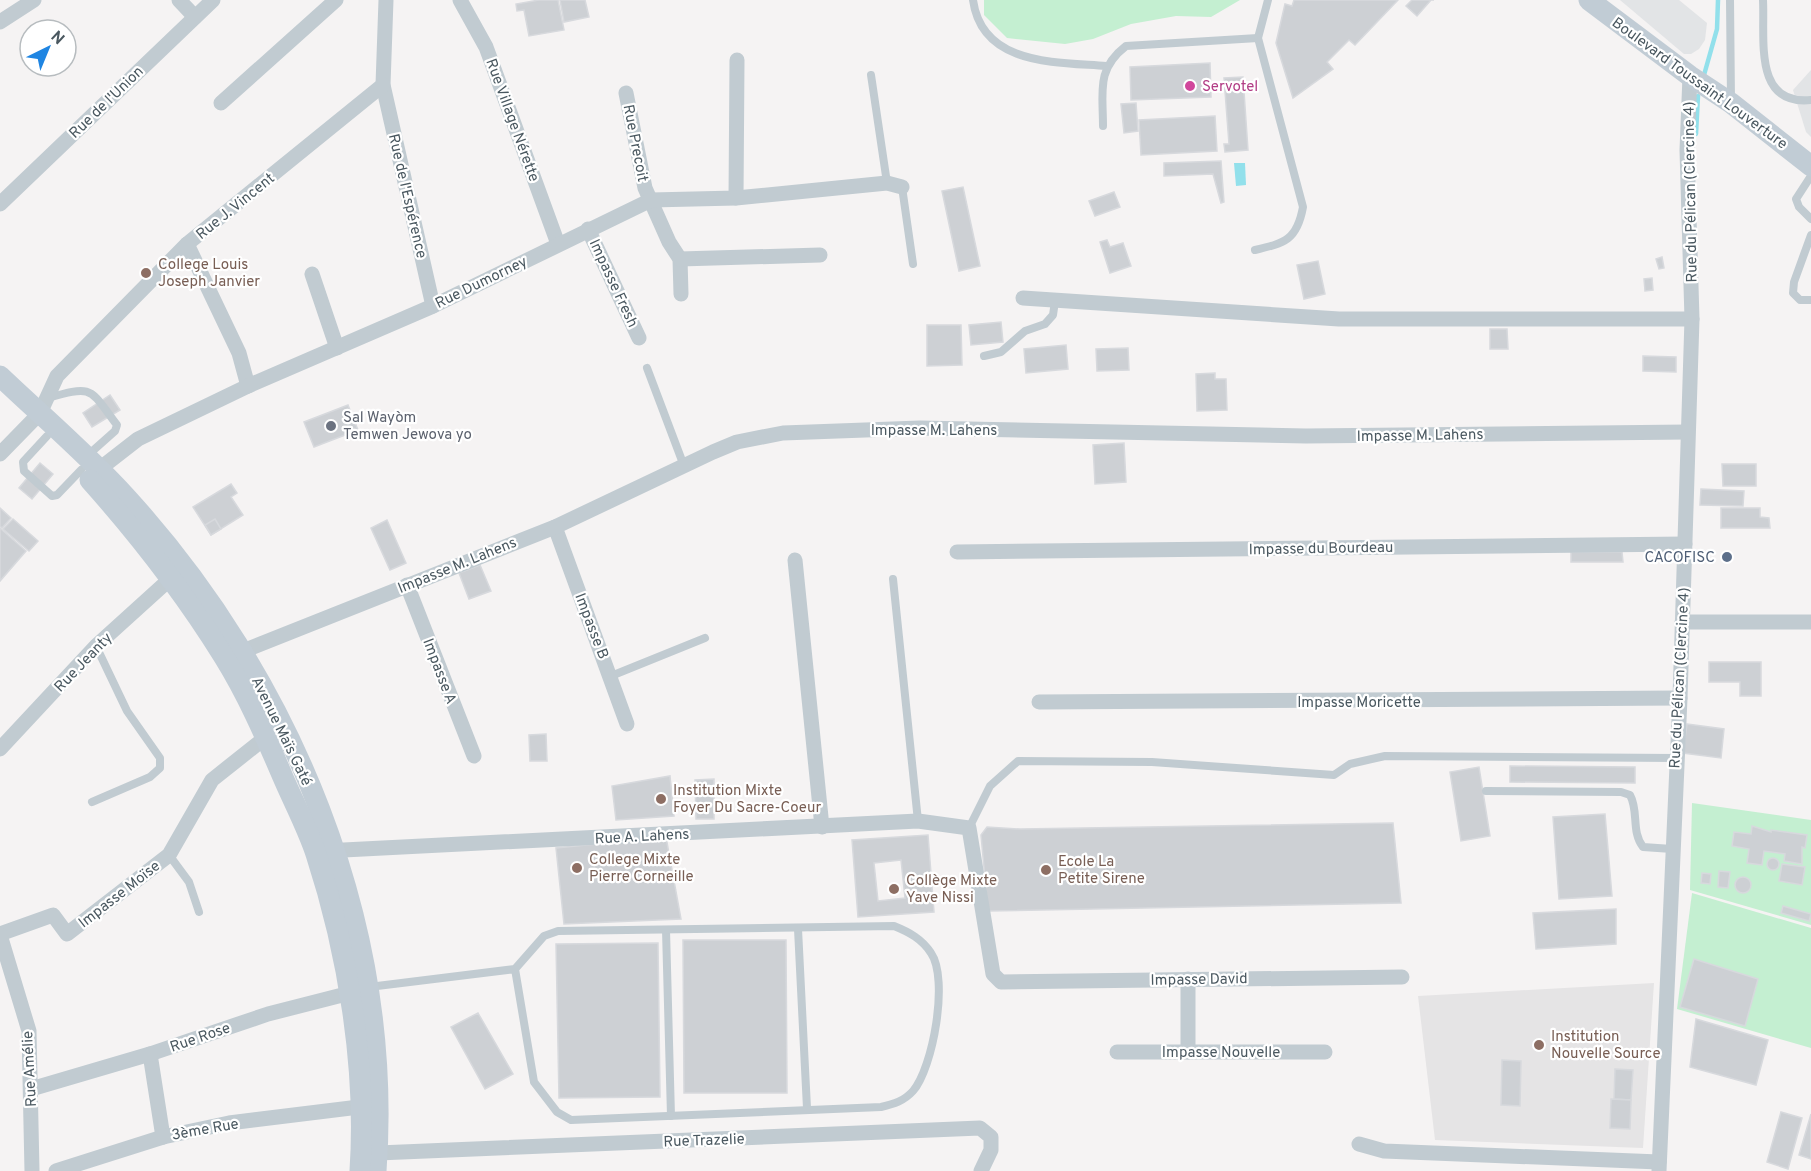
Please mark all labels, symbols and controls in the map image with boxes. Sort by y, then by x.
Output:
street label: Boulevard Toussaint Louverture [1608,14,1791,154]
north arrow [18,18,78,78]
text: N [46,27,68,50]
street label: Rue Village Nérette [480,56,543,185]
street label: Rue de l'Union [66,63,148,143]
place label: Servotel [1202,78,1258,97]
marker: Servotel [1183,79,1197,93]
street label: Rue du Pélican (Clercine 4) [1680,101,1703,283]
street label: Rue Precoit [618,103,651,184]
street label: Rue de l'Espérence [383,132,430,261]
street label: Rue J. Vincent [193,170,279,245]
street label: Impasse Fresh [584,236,641,331]
street label: Rue Dumorney [433,253,531,314]
place label: College Louis Joseph Janvier [158,256,260,292]
marker: College Louis Joseph Janvier [139,266,153,280]
place label: Sal Wayòm Temwen Jewova yo [343,409,472,445]
marker: Sal Wayòm Temwen Jewova yo [324,419,338,433]
street label: Impasse M. Lahens [871,422,997,441]
street label: Impasse M. Lahens [1357,426,1484,447]
street label: Impasse M. Lahens [395,534,520,599]
street label: Impasse du Bourdeau [1249,539,1394,560]
place label: CACOFISC [1644,549,1715,568]
marker: CACOFISC [1720,550,1734,564]
street label: Rue du Pélican (Clercine 4) [1666,587,1695,769]
street label: Impasse B [569,591,612,662]
street label: Rue Jeanty [51,629,117,697]
street label: Impasse A [417,636,460,707]
street label: Avenue Maïs Gaté [246,674,315,789]
street label: Impasse Moricette [1297,694,1421,713]
place label: Institution Mixte Foyer Du Sacre-Coeur [673,782,821,818]
marker: Institution Mixte Foyer Du Sacre-Coeur [654,792,668,806]
street label: Rue A. Lahens [594,826,690,849]
place label: College Mixte Pierre Corneille [589,851,694,887]
place label: Ecole La Petite Sirene [1058,853,1145,889]
street label: Impasse Moïse [75,857,165,933]
marker: College Mixte Pierre Corneille [570,861,584,875]
marker: Ecole La Petite Sirene [1039,863,1053,877]
place label: Collège Mixte Yave Nissi [906,872,997,908]
marker: Collège Mixte Yave Nissi [887,882,901,896]
street label: Impasse David [1150,970,1248,991]
street label: Rue Rose [168,1019,233,1058]
place label: Institution Nouvelle Source [1551,1028,1661,1064]
street label: Rue Amélie [19,1030,42,1107]
marker: Institution Nouvelle Source [1532,1038,1546,1052]
street label: Impasse Nouvelle [1162,1044,1280,1063]
street label: 3ème Rue [170,1115,240,1146]
street label: Rue Trazelie [663,1131,745,1152]

